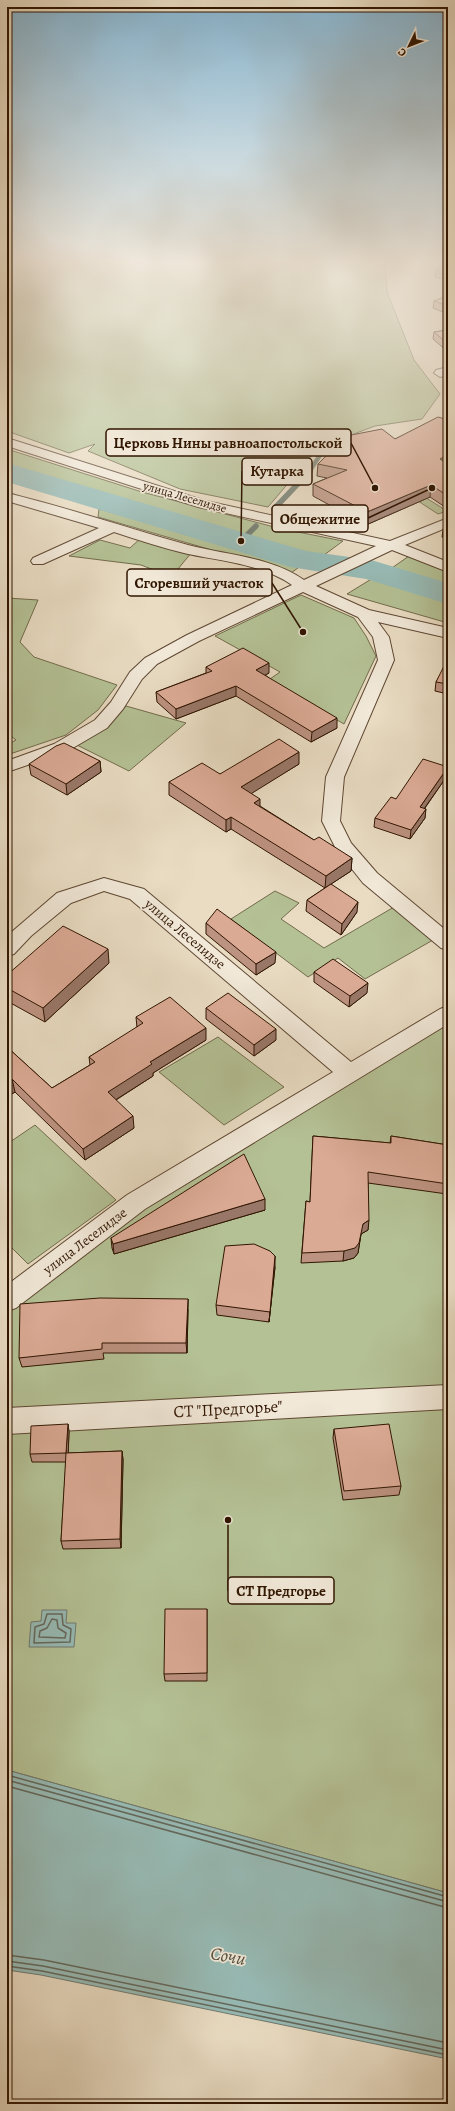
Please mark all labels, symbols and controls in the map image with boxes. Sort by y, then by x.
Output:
north arrow [389,26,429,66]
text: С [394,45,410,60]
callout: Церковь Нины равноапостольской [106,429,351,456]
text: Церковь Нины равноапостольской [114,433,343,453]
callout: Кутарка [242,458,312,485]
text: Кутарка [250,461,305,481]
street label: улица Леселидзе [140,477,229,517]
callout: Общежитие [272,505,368,532]
text: Общежитие [280,509,360,529]
callout: Сгоревший участок [127,569,272,596]
text: Сгоревший участок [134,573,264,593]
street label: улица Леселидзе [140,894,230,974]
street label: улица Леселидзе [38,1203,131,1279]
street label: СТ "Предгорье" [173,1395,283,1423]
callout: СТ Предгорье [228,1577,334,1604]
text: СТ Предгорье [236,1581,326,1601]
water label: Сочи [209,1941,247,1971]

